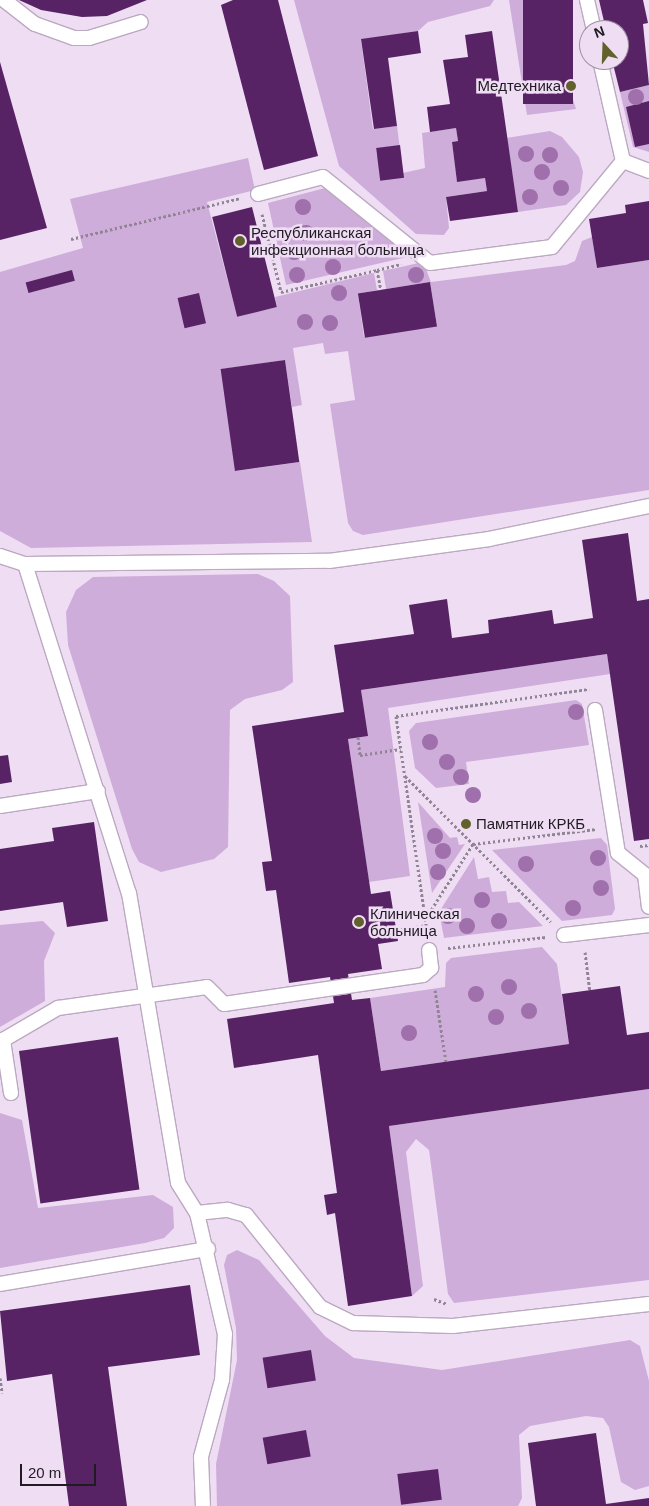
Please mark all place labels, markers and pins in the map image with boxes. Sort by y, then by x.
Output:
place label: Медтехника [477,77,561,95]
marker: Медтехника [565,80,577,92]
place label: Республиканская инфекционная больница [251,223,424,258]
marker: Республиканская инфекционная больница [233,234,247,248]
place label: Памятник КРКБ [476,815,585,833]
marker: Памятник КРКБ [460,818,472,830]
place label: Клиническая больница [370,904,460,939]
marker: Клиническая больница [352,915,366,929]

